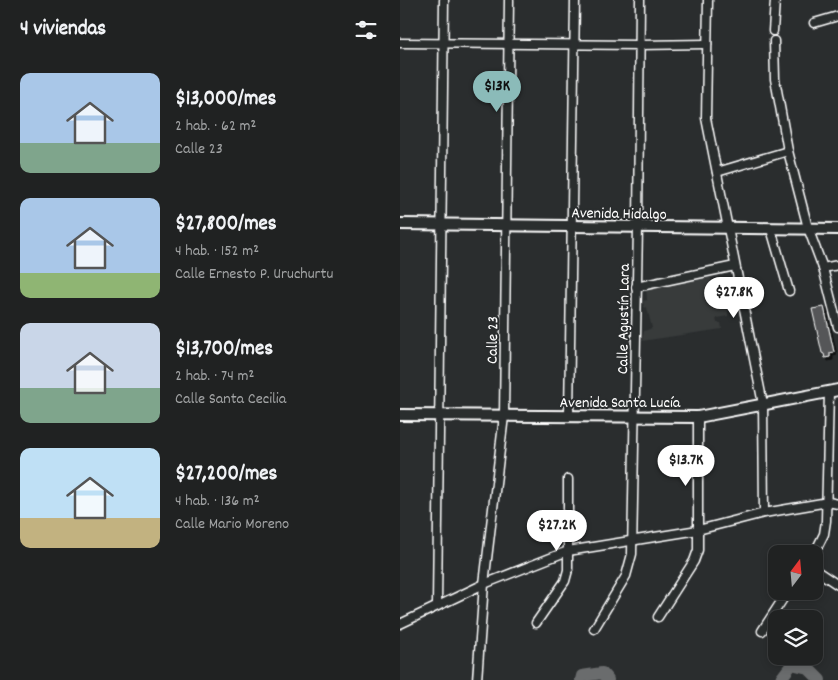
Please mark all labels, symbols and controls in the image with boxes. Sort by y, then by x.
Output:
text: 4 viviendas [20,15,106,45]
icon: filters [352,16,380,44]
pin: $13K [467,70,527,113]
text: $13K [484,75,510,98]
text: $13,000/mes [175,85,276,115]
icon: home [60,93,120,153]
text: 2 hab. · 62 m² [175,115,256,138]
text: Calle 23 [175,138,223,161]
street label: Avenida Hidalgo [571,202,667,227]
text: $27,800/mes [175,210,277,240]
icon: home [60,218,120,278]
text: 4 hab. · 152 m² [175,240,259,263]
text: Calle Ernesto P. Uruchurtu [175,263,333,286]
street label: Calle Agustín Lara [612,263,637,374]
pin: $27.8K [693,276,775,319]
text: $27.8K [715,281,753,304]
street label: Calle 23 [482,316,505,364]
text: $13,700/mes [175,335,273,365]
icon: home [60,343,120,403]
text: 2 hab. · 74 m² [175,365,254,388]
text: Calle Santa Cecilia [175,388,286,411]
street label: Avenida Santa Lucía [560,392,681,415]
pin: $13.7K [645,444,727,487]
text: $13.7K [669,449,703,472]
text: $27,200/mes [175,460,277,490]
icon: home [60,468,120,528]
text: 4 hab. · 136 m² [175,490,260,513]
pin: $27.2K [516,510,598,552]
text: Calle Mario Moreno [175,513,289,536]
text: $27.2K [538,514,576,537]
north arrow [768,545,822,600]
map controls [768,545,823,665]
button: layers [768,610,823,665]

